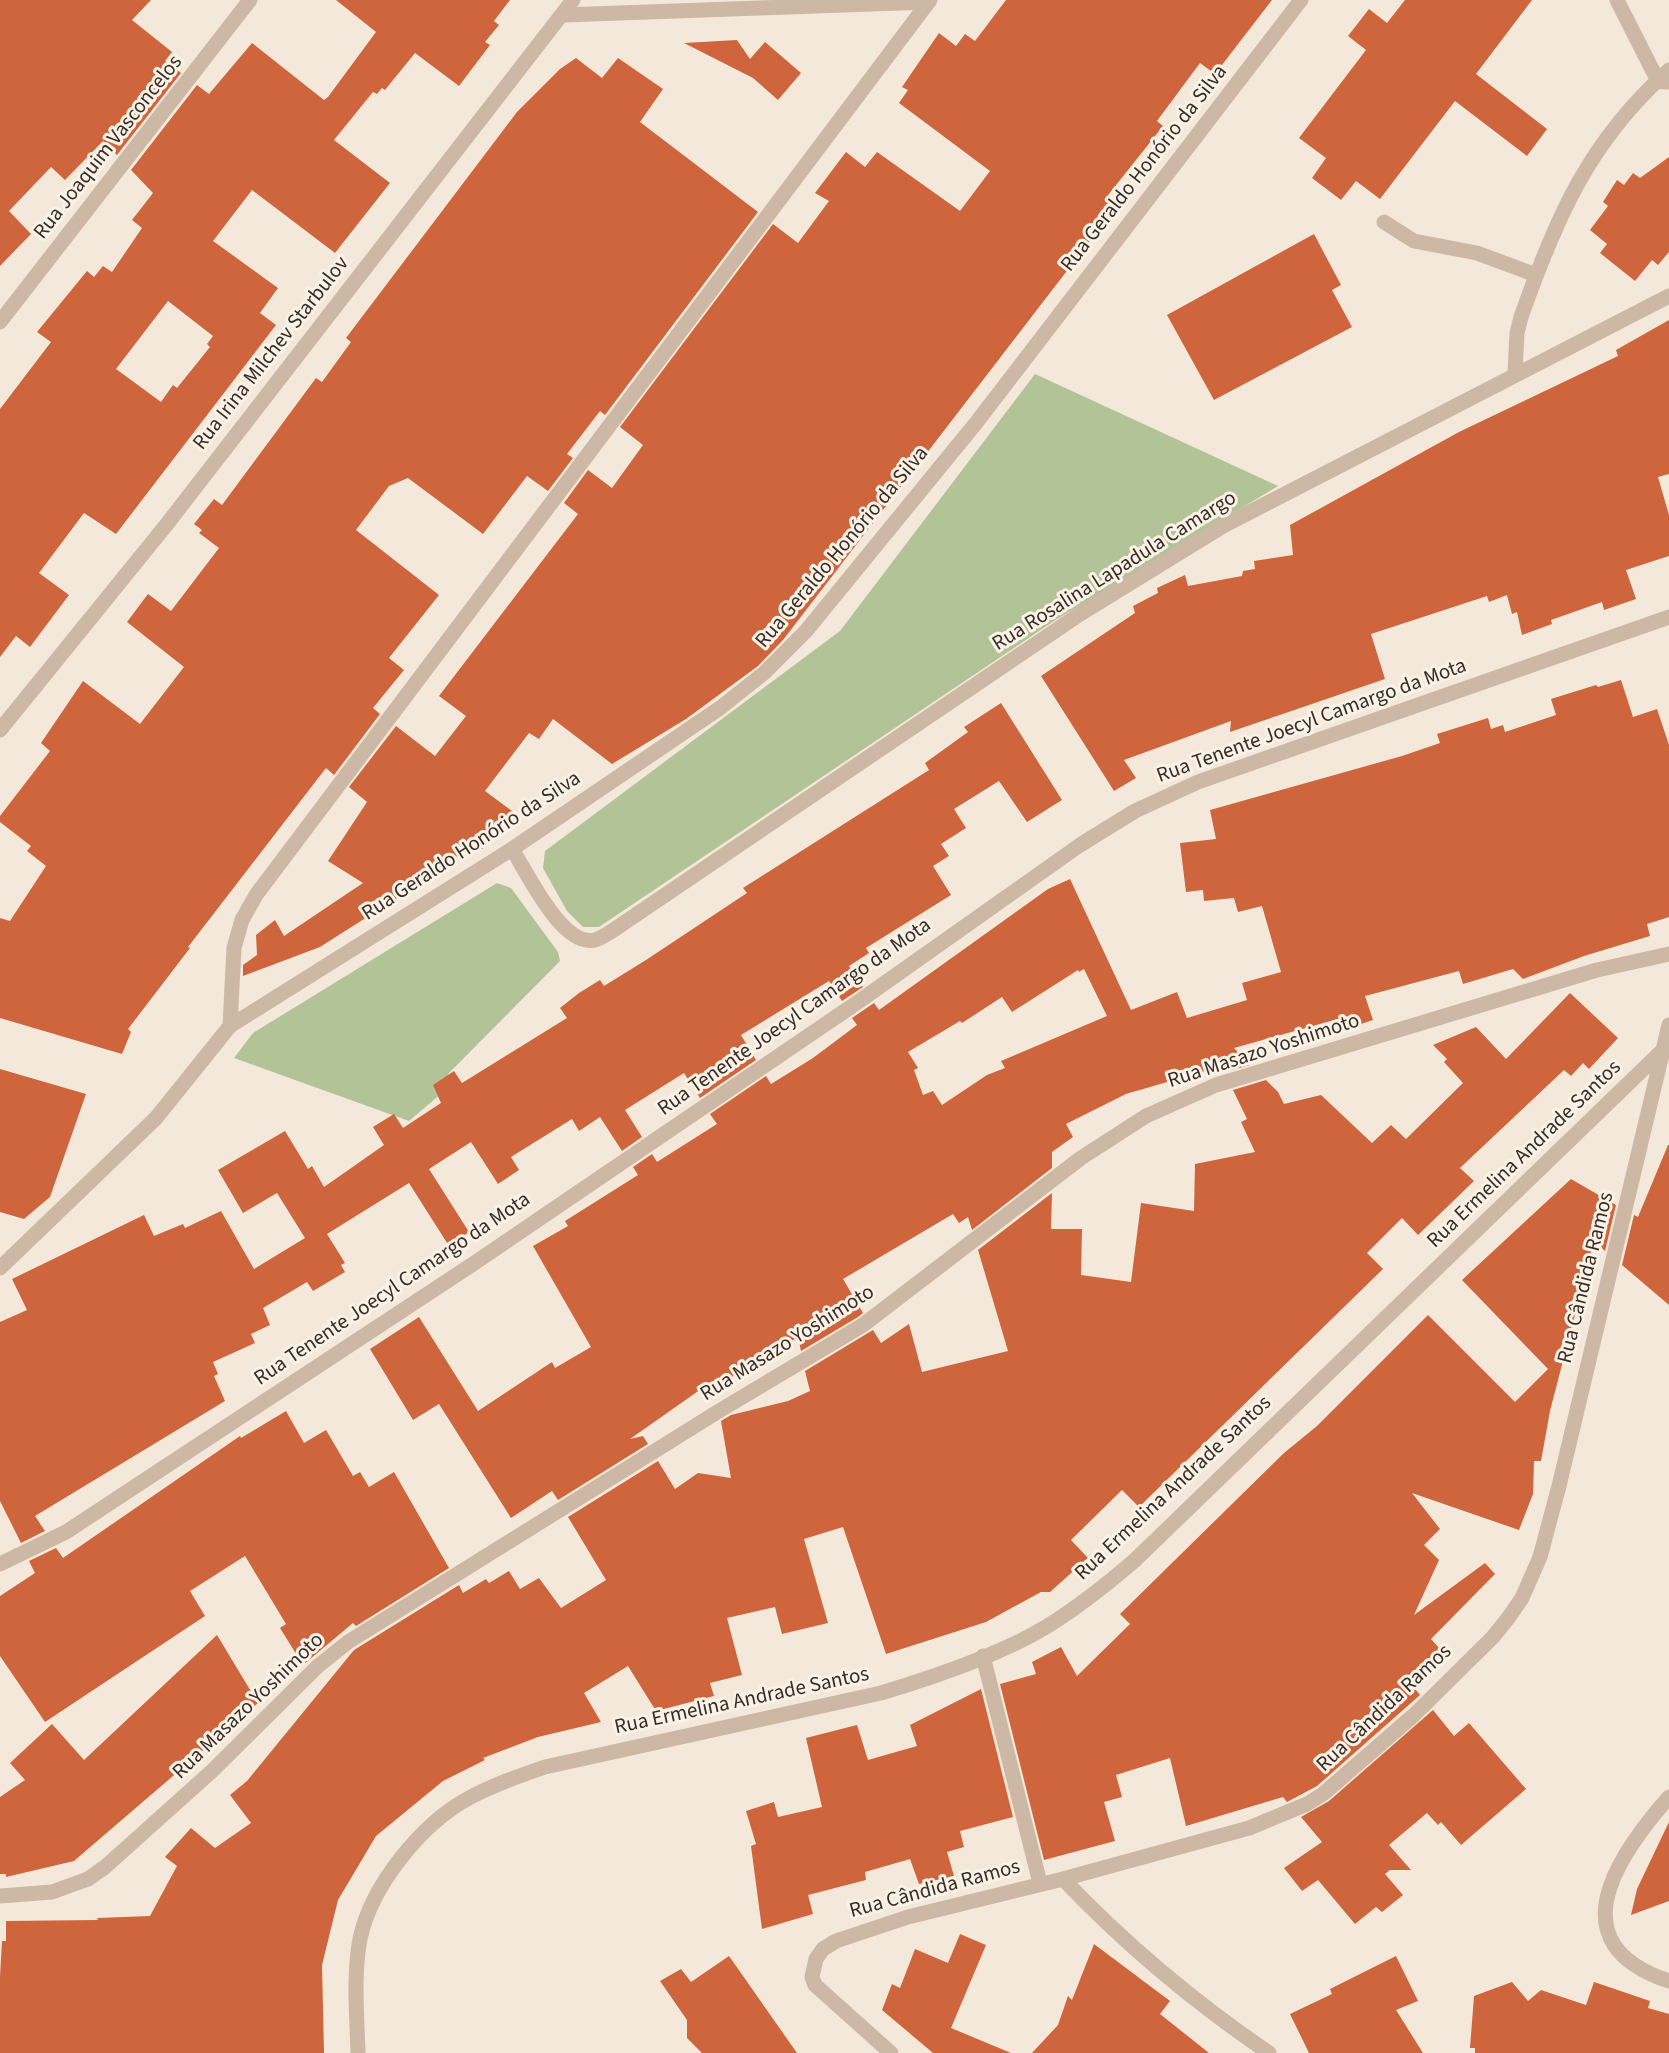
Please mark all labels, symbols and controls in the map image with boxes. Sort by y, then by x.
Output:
street label: Rua Joaquim Vasconcelos [29,51,189,245]
street label: Rua Geraldo Honório da Silva [1056,61,1234,277]
street label: Rua Irina Milchev Starbulov [189,252,355,456]
street label: Rua Geraldo Honório da Silva [751,442,935,654]
street label: Rua Rosalina Lapadula Camargo [988,486,1242,658]
street label: Rua Tenente Joecyl Camargo da Mota [1154,654,1470,790]
street label: Rua Geraldo Honório da Silva [358,767,586,927]
street label: Rua Tenente Joecyl Camargo da Mota [654,914,936,1122]
street label: Rua Masazo Yoshimoto [1165,1009,1363,1095]
street label: Rua Ermelina Andrade Santos [1423,1056,1627,1254]
street label: Rua Tenente Joecyl Camargo da Mota [250,1188,536,1392]
street label: Rua Cândida Ramos [1554,1190,1620,1366]
street label: Rua Masazo Yoshimoto [696,1280,880,1408]
street label: Rua Ermelina Andrade Santos [1070,1391,1278,1587]
street label: Rua Masazo Yoshimoto [168,1628,330,1786]
street label: Rua Cândida Ramos [1312,1640,1458,1778]
street label: Rua Ermelina Andrade Santos [612,1663,872,1741]
street label: Rua Cândida Ramos [847,1855,1023,1925]

